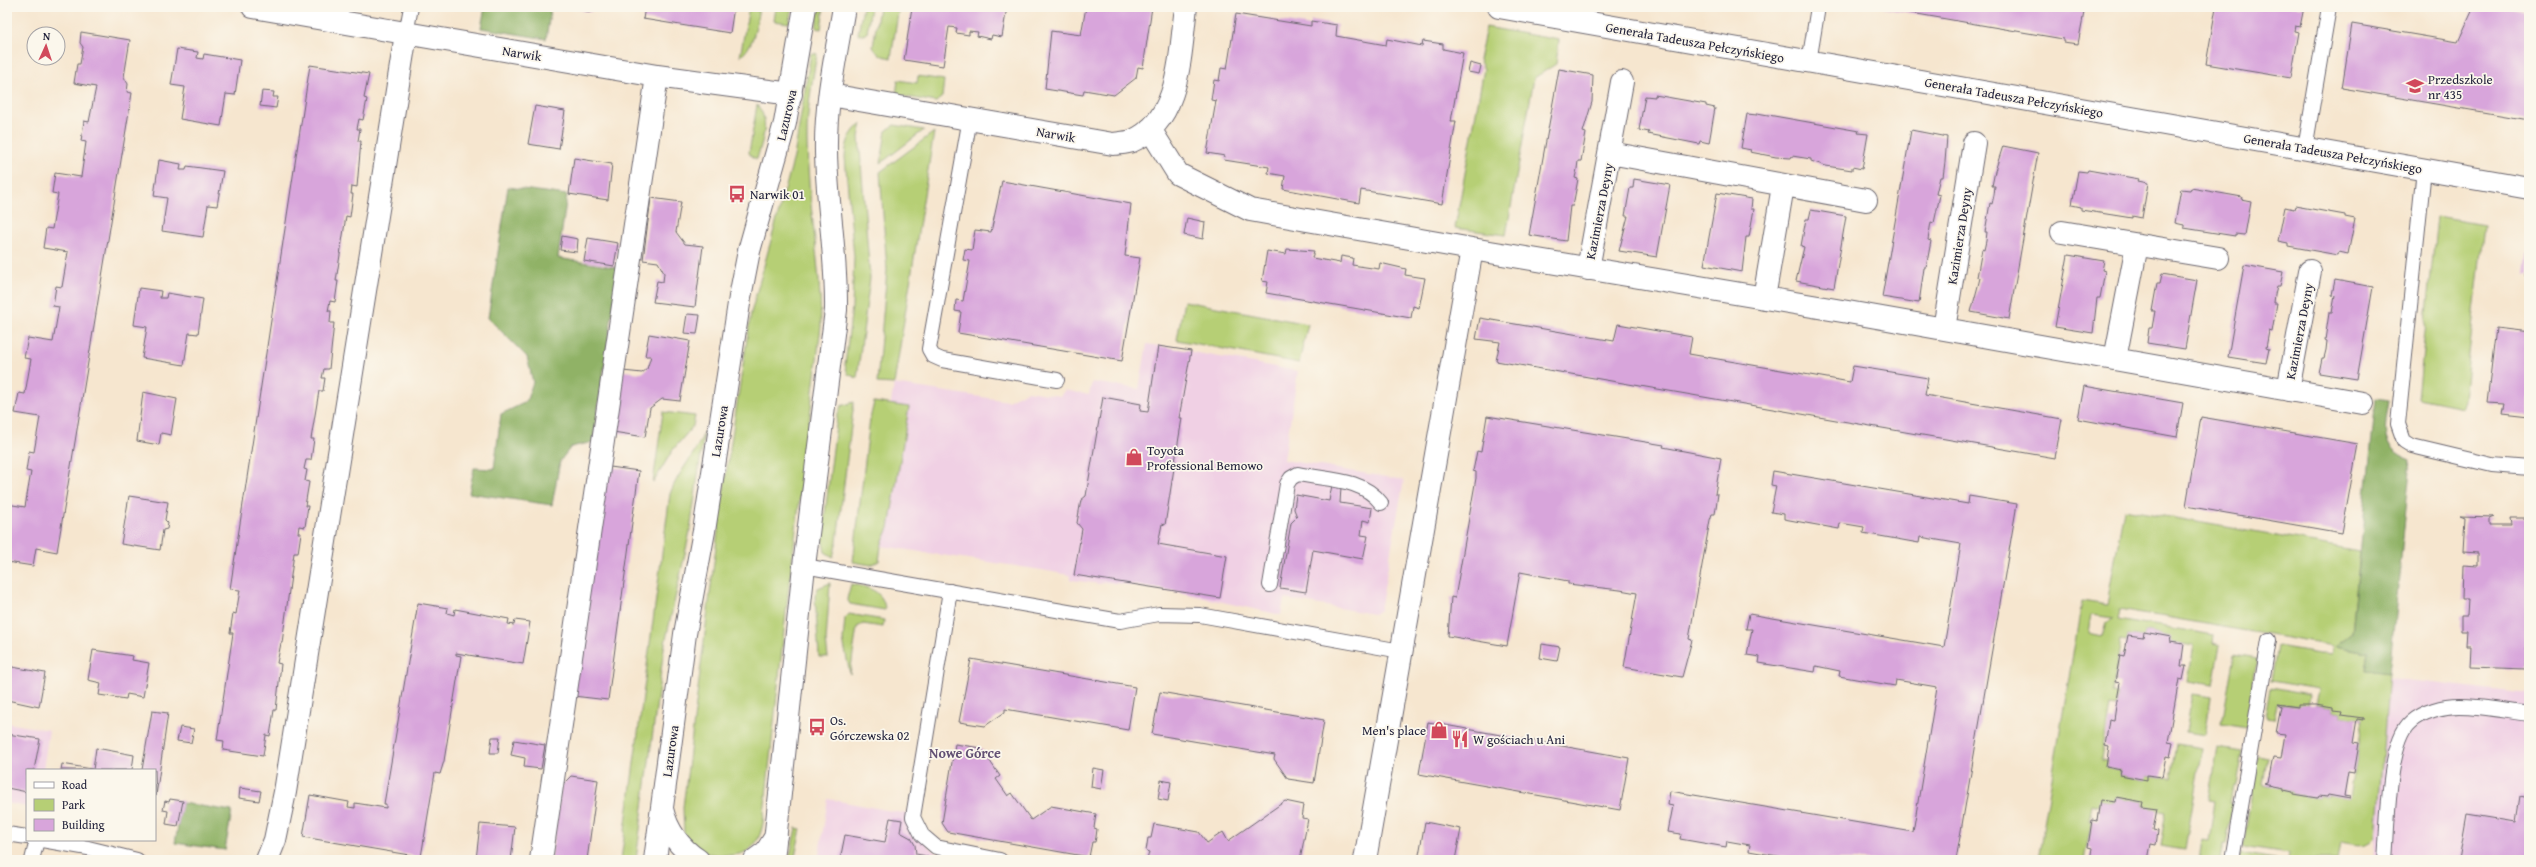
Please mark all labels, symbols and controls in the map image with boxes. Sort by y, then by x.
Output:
street label: Generała Tadeusza Pełczyńskiego [1604,17,1786,68]
north arrow [26,26,66,66]
text: N [42,28,51,44]
street label: Narwik [501,41,543,66]
place label: Przedszkole nr 435 [2428,70,2493,104]
street label: Generała Tadeusza Pełczyńskiego [1923,72,2105,123]
school or university icon: Przedszkole nr 435 [2405,76,2425,96]
street label: Lazurowa [771,87,802,143]
street label: Narwik [1035,122,1077,147]
street label: Generała Tadeusza Pełczyńskiego [2242,128,2424,179]
street label: Kazimierza Deyny [1581,161,1618,261]
bus stop icon: Narwik 01 [727,184,747,204]
place label: Narwik 01 [750,185,805,204]
street label: Kazimierza Deyny [1942,186,1977,286]
street label: Kazimierza Deyny [2281,281,2318,381]
street label: Lazurowa [706,403,733,458]
place label: Toyota Professional Bemowo [1147,441,1263,475]
shop icon: Toyota Professional Bemowo [1124,447,1144,467]
place label: Os. Górczewska 02 [830,711,910,745]
bus stop icon: Os. Górczewska 02 [807,717,827,737]
shop icon: Men's place [1429,720,1449,740]
place label: Men's place [1362,721,1426,740]
street label: Lazurowa [657,723,684,778]
restaurant icon: W gościach u Ani [1450,729,1470,749]
place label: W gościach u Ani [1473,730,1566,749]
district label: Nowe Górce [929,743,1001,763]
legend [26,769,156,841]
text: Road [62,776,88,793]
text: Park [62,796,86,813]
text: Building [62,816,105,833]

